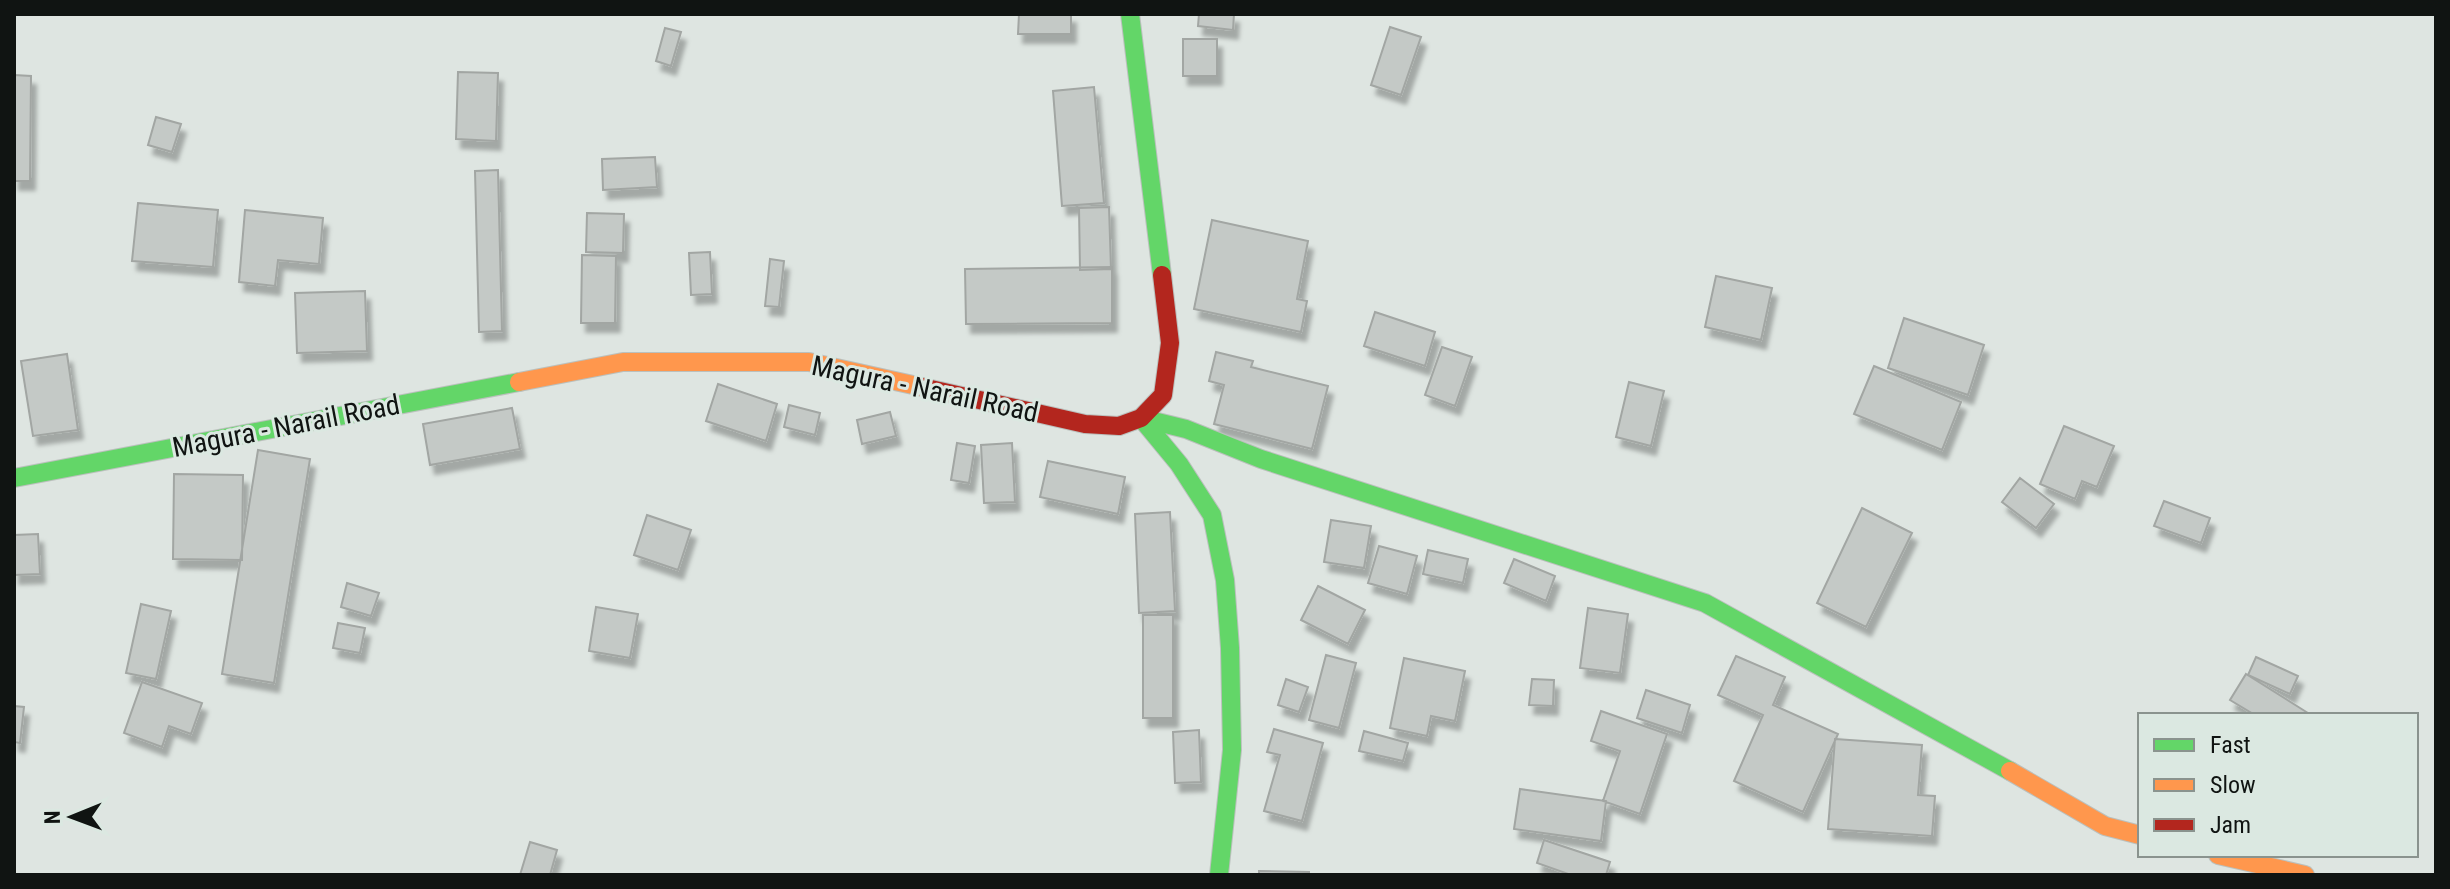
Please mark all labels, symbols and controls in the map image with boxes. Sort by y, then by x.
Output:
street label: Magura - Narail Road [809,349,1041,429]
street label: Magura - Narail Road [170,388,402,464]
legend [2138,713,2418,857]
text: Fast [2210,731,2251,759]
text: Slow [2210,771,2256,799]
north arrow [32,777,112,857]
text: N [40,810,65,824]
text: Jam [2210,811,2251,839]

